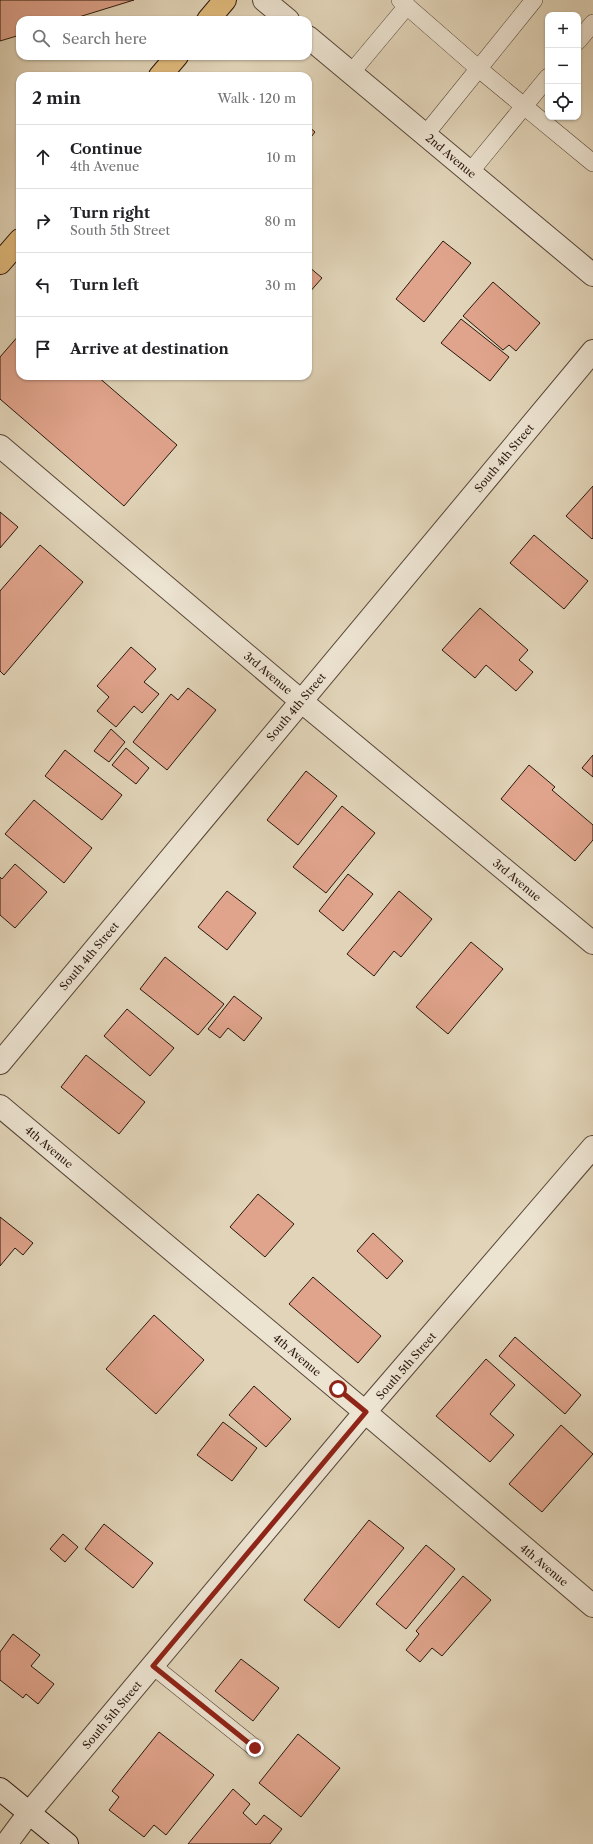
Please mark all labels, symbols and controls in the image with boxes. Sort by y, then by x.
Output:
map controls [545,12,581,120]
button: + [545,12,581,48]
search box [16,16,312,60]
icon: search [30,27,52,49]
text: Search here [62,29,147,48]
button: − [545,48,581,84]
button: locate [545,84,581,120]
text: 2 min [32,88,81,108]
text: Walk · 120 m [218,90,296,106]
street label: 2nd Avenue [423,131,479,181]
text: Continue [70,139,142,158]
icon: ahead [32,146,54,168]
text: 10 m [267,149,296,165]
text: 4th Avenue [70,158,139,174]
text: Turn right [70,203,150,222]
icon: right [32,210,54,232]
text: 80 m [264,213,296,229]
text: South 5th Street [70,222,170,238]
icon: left [32,274,54,296]
text: Turn left [70,275,139,294]
text: 30 m [265,277,296,293]
icon: arrive [32,338,54,360]
text: Arrive at destination [70,339,229,358]
street label: South 4th Street [471,421,537,495]
street label: 3rd Avenue [241,649,295,697]
street label: South 4th Street [263,670,329,744]
street label: 3rd Avenue [490,856,544,904]
street label: South 4th Street [56,919,122,993]
street label: 4th Avenue [22,1123,76,1171]
street label: South 5th Street [373,1329,439,1403]
street label: 4th Avenue [270,1331,324,1379]
route start [329,1380,347,1398]
street label: 4th Avenue [517,1541,571,1589]
street label: South 5th Street [79,1678,145,1752]
route end [246,1739,264,1757]

